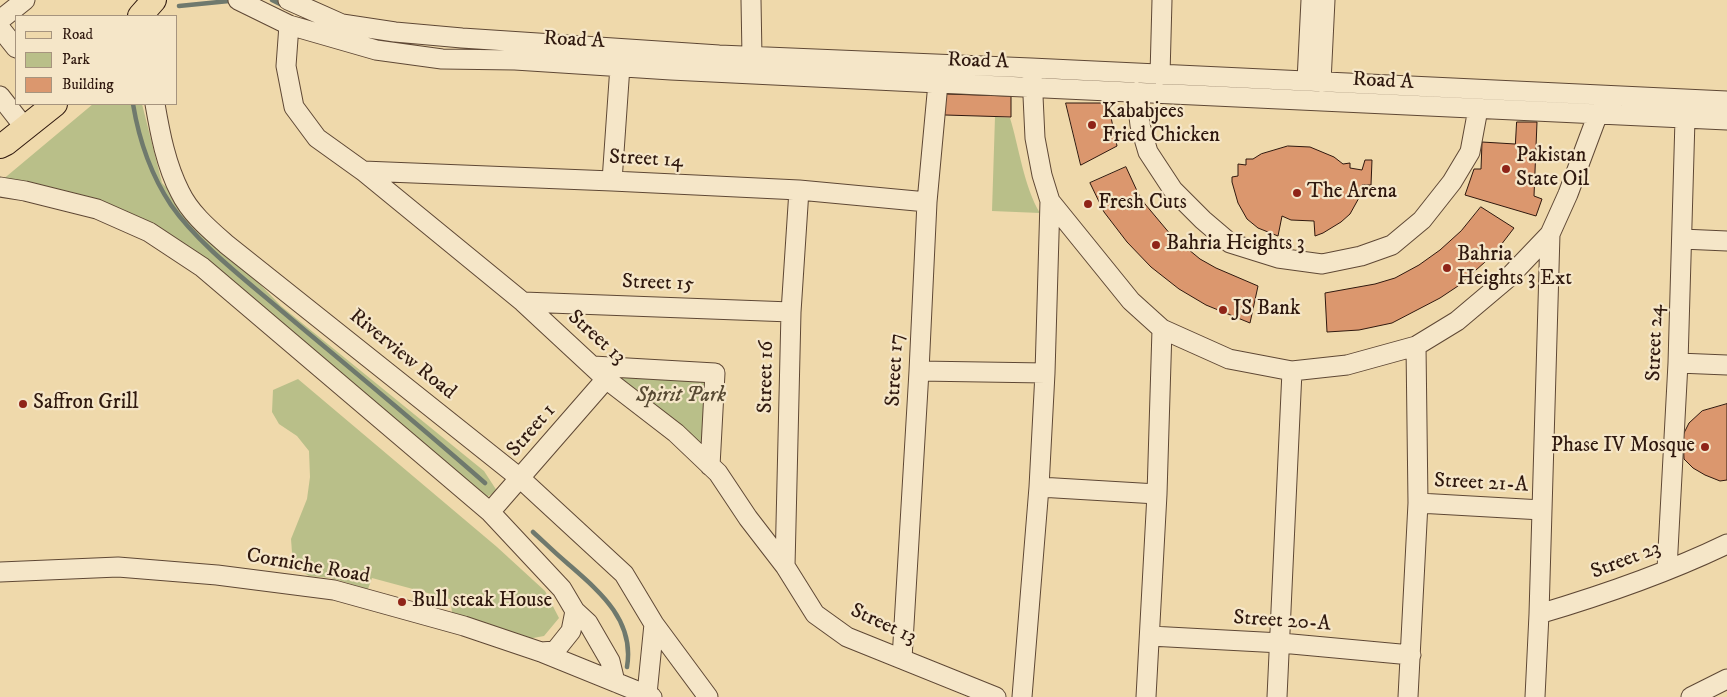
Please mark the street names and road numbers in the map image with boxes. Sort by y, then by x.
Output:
street label: Road A [543,27,605,55]
street label: Road A [947,48,1009,76]
street label: Road A [1352,68,1414,96]
street label: Street 14 [608,145,684,175]
street label: Street 15 [621,270,695,298]
street label: Riverview Road [344,304,460,406]
street label: Street 24 [1642,304,1670,382]
street label: Street 13 [562,305,630,371]
street label: Street 17 [882,333,910,407]
street label: Street 16 [754,340,780,414]
street label: Street 1 [502,399,562,463]
street label: Street 21-A [1433,469,1529,499]
street label: Street 23 [1588,536,1664,586]
street label: Corniche Road [244,544,372,590]
street label: Street 13 [846,599,920,651]
street label: Street 20-A [1232,606,1332,638]

